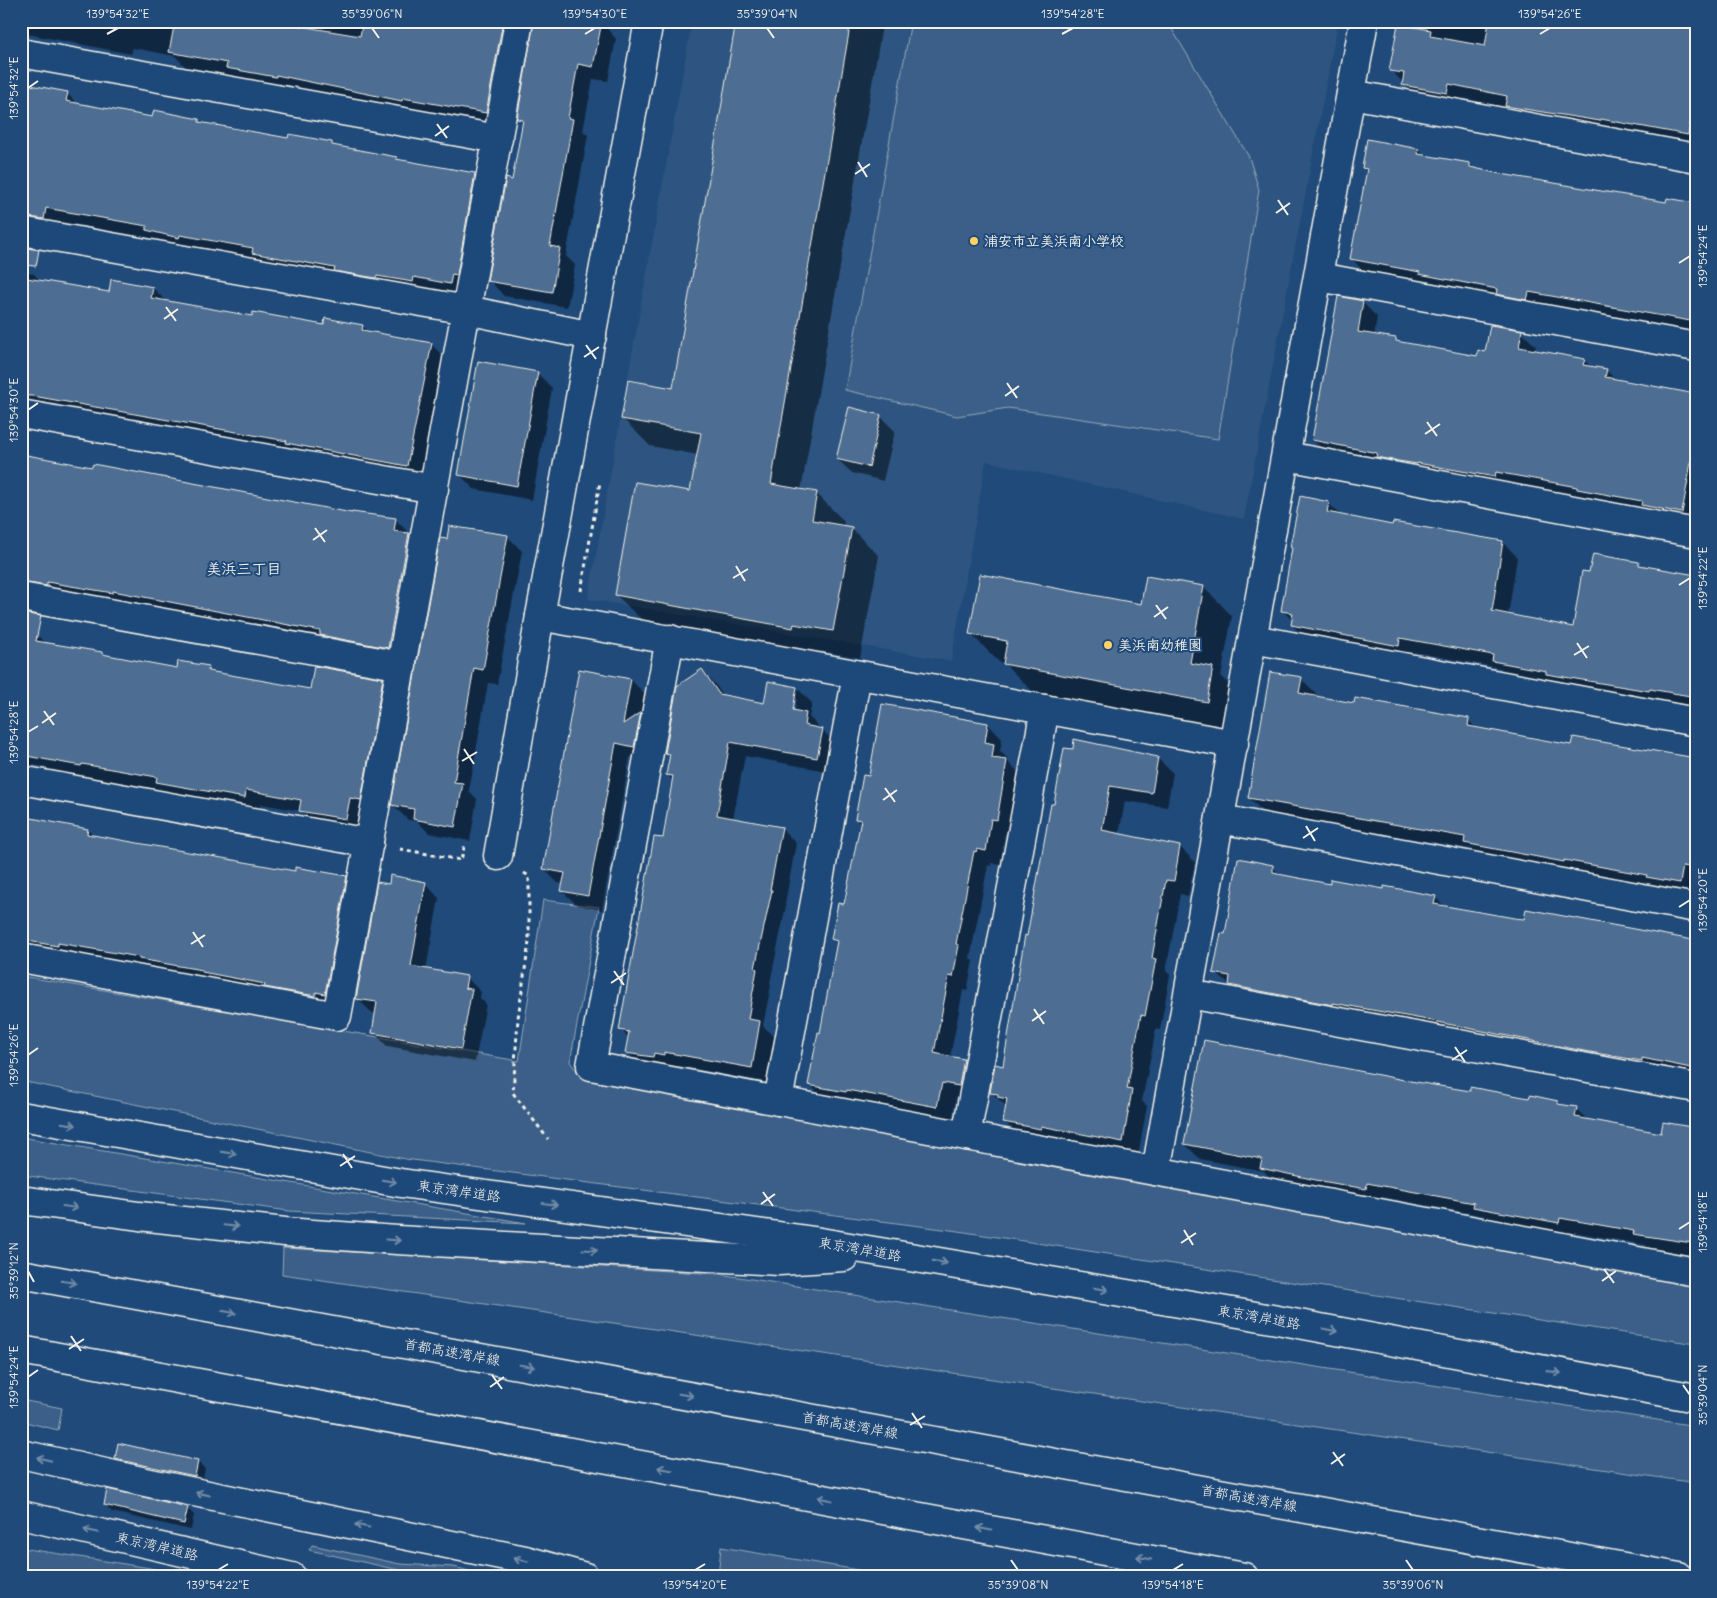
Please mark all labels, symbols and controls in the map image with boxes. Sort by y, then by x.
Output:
text: 139°54'32"E [86,6,150,21]
text: 35°39'06"N [342,6,402,21]
text: 139°54'30"E [563,6,627,21]
text: 35°39'04"N [737,6,797,21]
text: 139°54'28"E [1041,6,1105,21]
text: 139°54'26"E [1518,6,1582,21]
text: 139°54'32"E [6,56,21,120]
text: 139°54'24"E [1695,224,1710,288]
place label: 浦安市立美浜南小学校 [984,232,1124,250]
marker: 浦安市立美浜南小学校 [968,235,980,247]
text: 139°54'30"E [6,378,21,442]
text: 139°54'22"E [1695,547,1710,609]
district label: 美浜三丁目 [206,559,282,578]
place label: 美浜南幼稚園 [1118,636,1202,654]
marker: 美浜南幼稚園 [1102,639,1114,651]
text: 139°54'28"E [6,700,21,764]
text: 139°54'20"E [1695,868,1710,932]
text: 139°54'26"E [6,1023,21,1087]
one-way arrow [61,1120,77,1130]
one-way arrow [221,1148,237,1158]
street label: 東京湾岸道路 [416,1176,502,1206]
one-way arrow [381,1177,397,1187]
text: 139°54'18"E [1695,1191,1710,1253]
one-way arrow [542,1199,558,1209]
one-way arrow [61,1202,77,1212]
one-way arrow [223,1221,239,1231]
street label: 東京湾岸道路 [817,1233,903,1265]
one-way arrow [384,1235,400,1245]
text: 35°39'12"N [6,1242,21,1300]
one-way arrow [582,1246,598,1255]
one-way arrow [932,1258,948,1268]
one-way arrow [61,1278,77,1288]
one-way arrow [1092,1285,1108,1295]
street label: 東京湾岸道路 [1216,1301,1302,1333]
one-way arrow [221,1307,237,1317]
one-way arrow [1321,1326,1337,1335]
street label: 首都高速湾岸線 [402,1335,502,1369]
text: 139°54'24"E [6,1345,21,1409]
one-way arrow [518,1362,534,1371]
text: 35°39'04"N [1695,1365,1710,1425]
one-way arrow [1545,1367,1561,1377]
one-way arrow [678,1391,694,1401]
street label: 首都高速湾岸線 [800,1408,900,1442]
one-way arrow [37,1454,53,1463]
one-way arrow [657,1464,673,1474]
street label: 首都高速湾岸線 [1199,1481,1299,1515]
one-way arrow [195,1488,211,1498]
one-way arrow [817,1494,833,1503]
one-way arrow [354,1521,370,1531]
one-way arrow [977,1523,993,1533]
one-way arrow [84,1526,100,1535]
street label: 東京湾岸道路 [114,1528,200,1564]
one-way arrow [1137,1553,1153,1563]
one-way arrow [514,1554,530,1564]
text: 139°54'22"E [187,1577,249,1592]
text: 139°54'20"E [663,1577,727,1592]
text: 35°39'08"N [988,1577,1048,1592]
text: 139°54'18"E [1142,1577,1204,1592]
text: 35°39'06"N [1383,1577,1443,1592]

